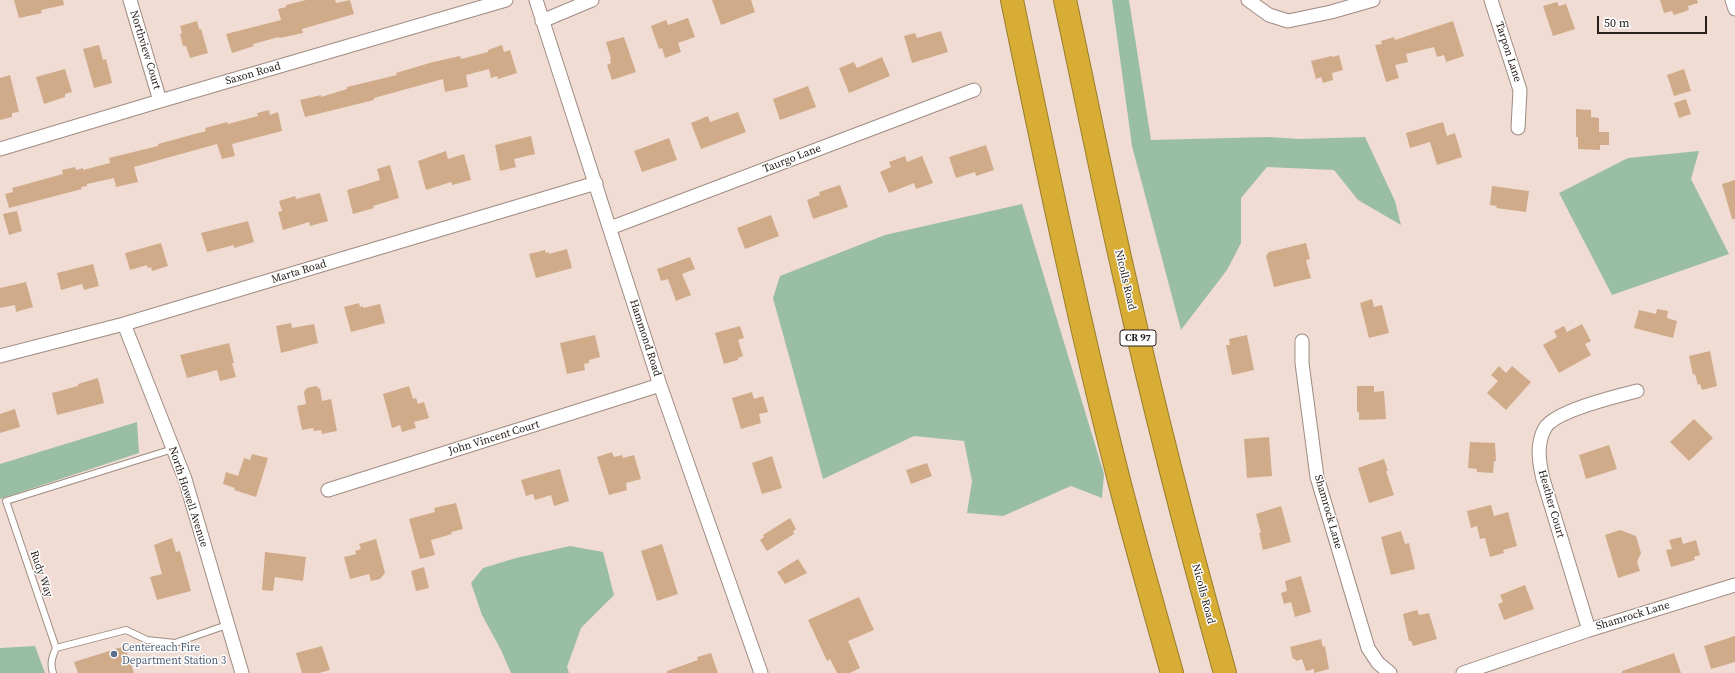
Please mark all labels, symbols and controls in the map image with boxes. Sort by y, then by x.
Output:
scale bar [1599,8,1709,34]
street label: Northview Court [127,9,163,91]
text: 50 m [1604,15,1630,31]
street label: Tarpon Lane [1492,20,1524,84]
street label: Saxon Road [224,60,282,88]
street label: Taurgo Lane [761,142,823,176]
street label: Nicolls Road [1112,249,1138,311]
street label: Marta Road [270,257,328,287]
street label: Hammond Road [626,298,664,378]
road number: CR 97 [1120,330,1156,346]
street label: John Vincent Court [447,418,541,458]
street label: North Howell Avenue [165,445,211,549]
street label: Heather Court [1535,468,1567,540]
street label: Shamrock Lane [1311,473,1345,551]
street label: Rudy Way [27,549,55,599]
street label: Nicolls Road [1189,563,1217,625]
street label: Shamrock Lane [1595,599,1671,633]
place label: Centereach Fire Department Station 3 [122,641,226,667]
marker: Centereach Fire Department Station 3 [109,649,119,659]

